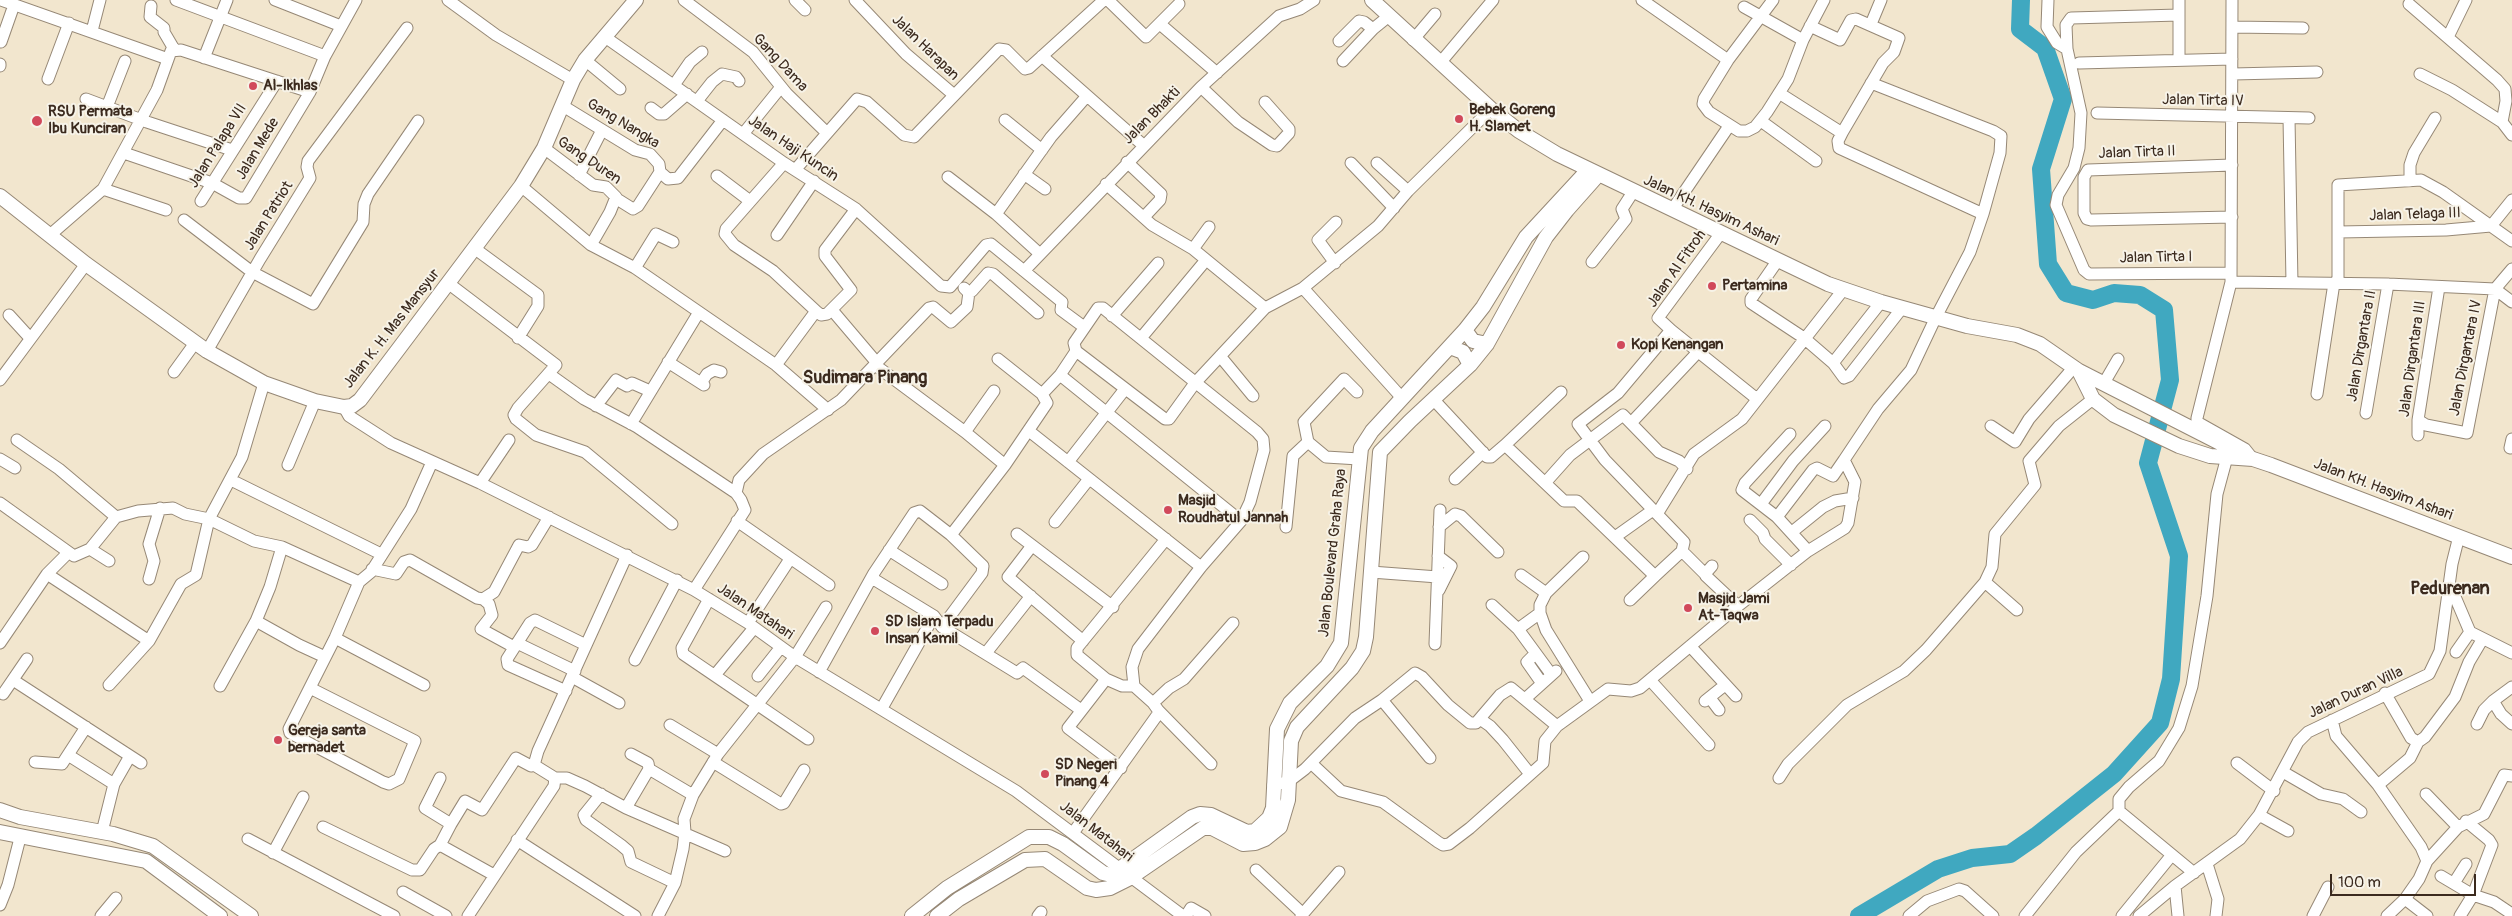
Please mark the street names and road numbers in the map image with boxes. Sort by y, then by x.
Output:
street label: Jalan Harapan [887,11,963,85]
street label: Gang Dama [749,30,811,96]
street label: Jalan Bhakti [1120,84,1184,148]
street label: Jalan Tirta IV [2162,91,2244,111]
street label: Gang Nangka [583,95,663,153]
street label: Jalan Palapa VII [185,101,251,191]
street label: Jalan Haji Kuncin [744,112,842,186]
street label: Jalan Mede [232,115,284,183]
street label: Gang Duren [554,133,624,189]
street label: Jalan Tirta II [2098,143,2176,163]
street label: Jalan KH. Hasyim Ashari [1640,172,1782,250]
street label: Jalan Patriot [241,178,297,254]
street label: Jalan Telaga III [2369,204,2461,226]
street label: Jalan Al Fitroh [1644,227,1710,311]
street label: Jalan Tirta I [2119,248,2193,268]
street label: Jalan K. H. Mas Mansyur [340,266,444,392]
street label: Jalan Dirgantara II [2343,289,2381,403]
street label: Jalan Dirgantara IV [2446,299,2486,417]
street label: Jalan Dirgantara III [2396,300,2430,418]
street label: Jalan KH. Hasyim Ashari [2311,455,2455,525]
street label: Jalan Boulevard Graha Raya [1315,468,1351,638]
street label: Jalan Matahari [713,580,797,644]
street label: Jalan Duran Villa [2306,663,2406,723]
street label: Jalan Matahari [1056,798,1136,866]

